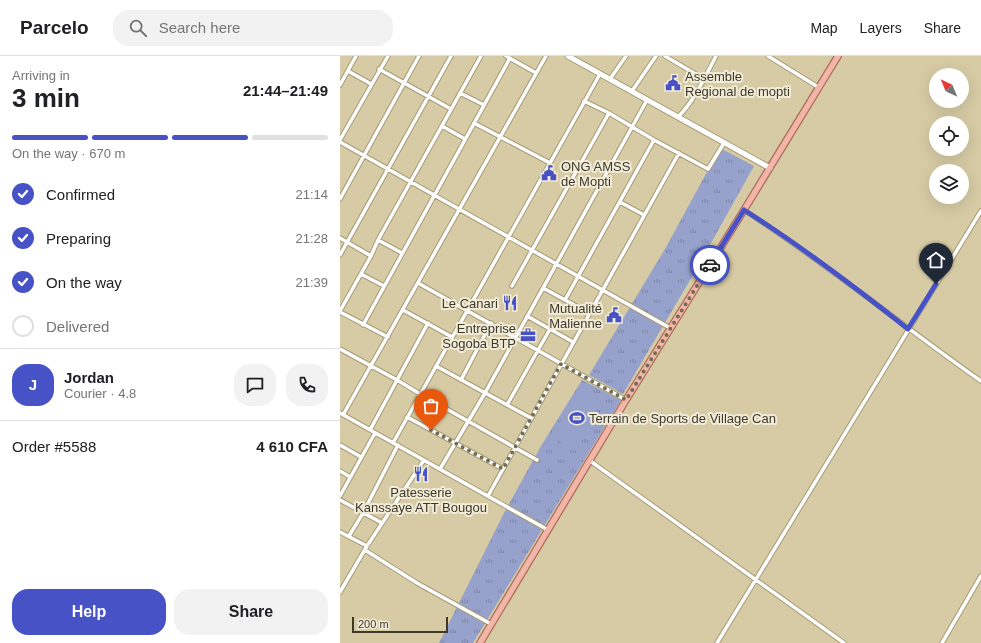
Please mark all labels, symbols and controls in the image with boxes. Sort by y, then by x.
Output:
search box [113,10,393,46]
text: Parcelo [20,17,89,38]
icon: search [127,17,149,39]
text: Search here [159,19,240,36]
text: Map [810,20,838,36]
text: Layers [860,20,902,36]
text: Share [924,20,961,36]
text: Arriving in [12,68,70,83]
north arrow [929,68,969,108]
map controls [929,68,969,204]
place label: Assemble Regional de mopti [685,69,790,99]
public building icon: Assemble Regional de mopti [664,74,682,92]
text: 21:44–21:49 [243,82,328,99]
text: 3 min [12,83,80,113]
button: locate [929,116,969,156]
text: On the way · 670 m [12,146,125,161]
place label: ONG AMSS de Mopti [561,159,631,189]
public building icon: ONG AMSS de Mopti [540,164,558,182]
button: layers [929,164,969,204]
icon: check [12,183,34,205]
text: Confirmed [46,186,115,203]
text: 21:14 [295,187,328,202]
icon: check [12,227,34,249]
text: Preparing [46,230,111,247]
text: 21:28 [295,231,328,246]
pin [919,243,953,284]
courier [690,245,730,285]
icon: home [925,249,947,271]
icon: car [699,254,721,276]
icon: check [12,271,34,293]
text: On the way [46,274,122,291]
text: 21:39 [295,275,328,290]
restaurant icon: Le Canari [501,294,519,312]
place label: Le Canari [442,296,498,311]
place label: Mutualité Malienne [549,301,602,331]
public building icon: Mutualité Malienne [605,306,623,324]
text: Delivered [46,318,109,335]
place label: Entreprise Sogoba BTP [442,321,516,351]
office icon: Entreprise Sogoba BTP [519,326,537,344]
button: chat [234,364,276,406]
button: phone [286,364,328,406]
text: Jordan [64,369,114,386]
text: J [29,376,37,393]
text: Courier · 4.8 [64,386,136,401]
pin [414,389,448,430]
icon: bag [420,395,442,417]
sports icon: Terrain de Sports de Village Can [568,409,586,427]
place label: Terrain de Sports de Village Can [589,411,776,426]
text: Order #5588 [12,438,96,455]
text: 4 610 CFA [256,438,328,455]
restaurant icon: Patesserie Kanssaye ATT Bougou [412,465,430,483]
place label: Patesserie Kanssaye ATT Bougou [355,485,487,515]
button: Help [12,589,166,635]
button: Share [174,589,328,635]
scale bar [352,615,448,634]
text: 200 m [358,618,389,630]

